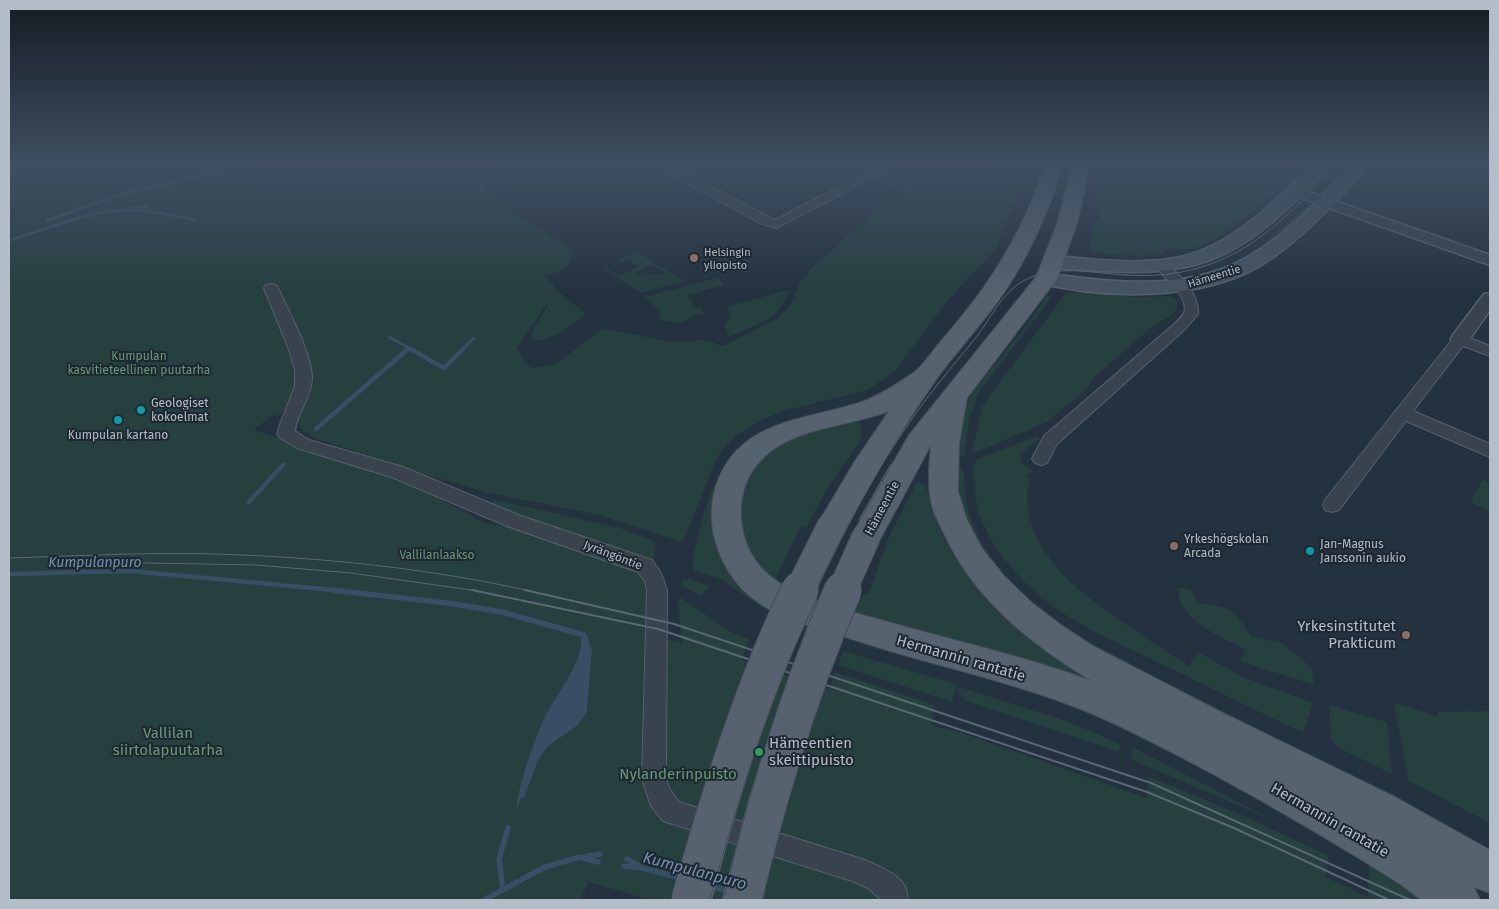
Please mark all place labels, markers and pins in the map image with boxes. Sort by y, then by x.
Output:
place label: Helsingin yliopisto [704,246,751,272]
marker: Helsingin yliopisto [688,252,700,264]
place label: Geologiset kokoelmat [151,396,209,424]
marker: Geologiset kokoelmat [135,404,147,416]
marker: Kumpulan kartano [112,414,124,426]
place label: Kumpulan kartano [68,428,168,442]
place label: Yrkeshögskolan Arcada [1184,532,1269,560]
place label: Jan-Magnus Janssonin aukio [1320,537,1406,565]
marker: Yrkeshögskolan Arcada [1168,540,1180,552]
marker: Jan-Magnus Janssonin aukio [1304,545,1316,557]
place label: Yrkesinstitutet Prakticum [1297,617,1397,652]
marker: Yrkesinstitutet Prakticum [1400,629,1412,641]
place label: Hämeentien skeittipuisto [769,734,854,769]
marker: Hämeentien skeittipuisto [753,746,765,758]

